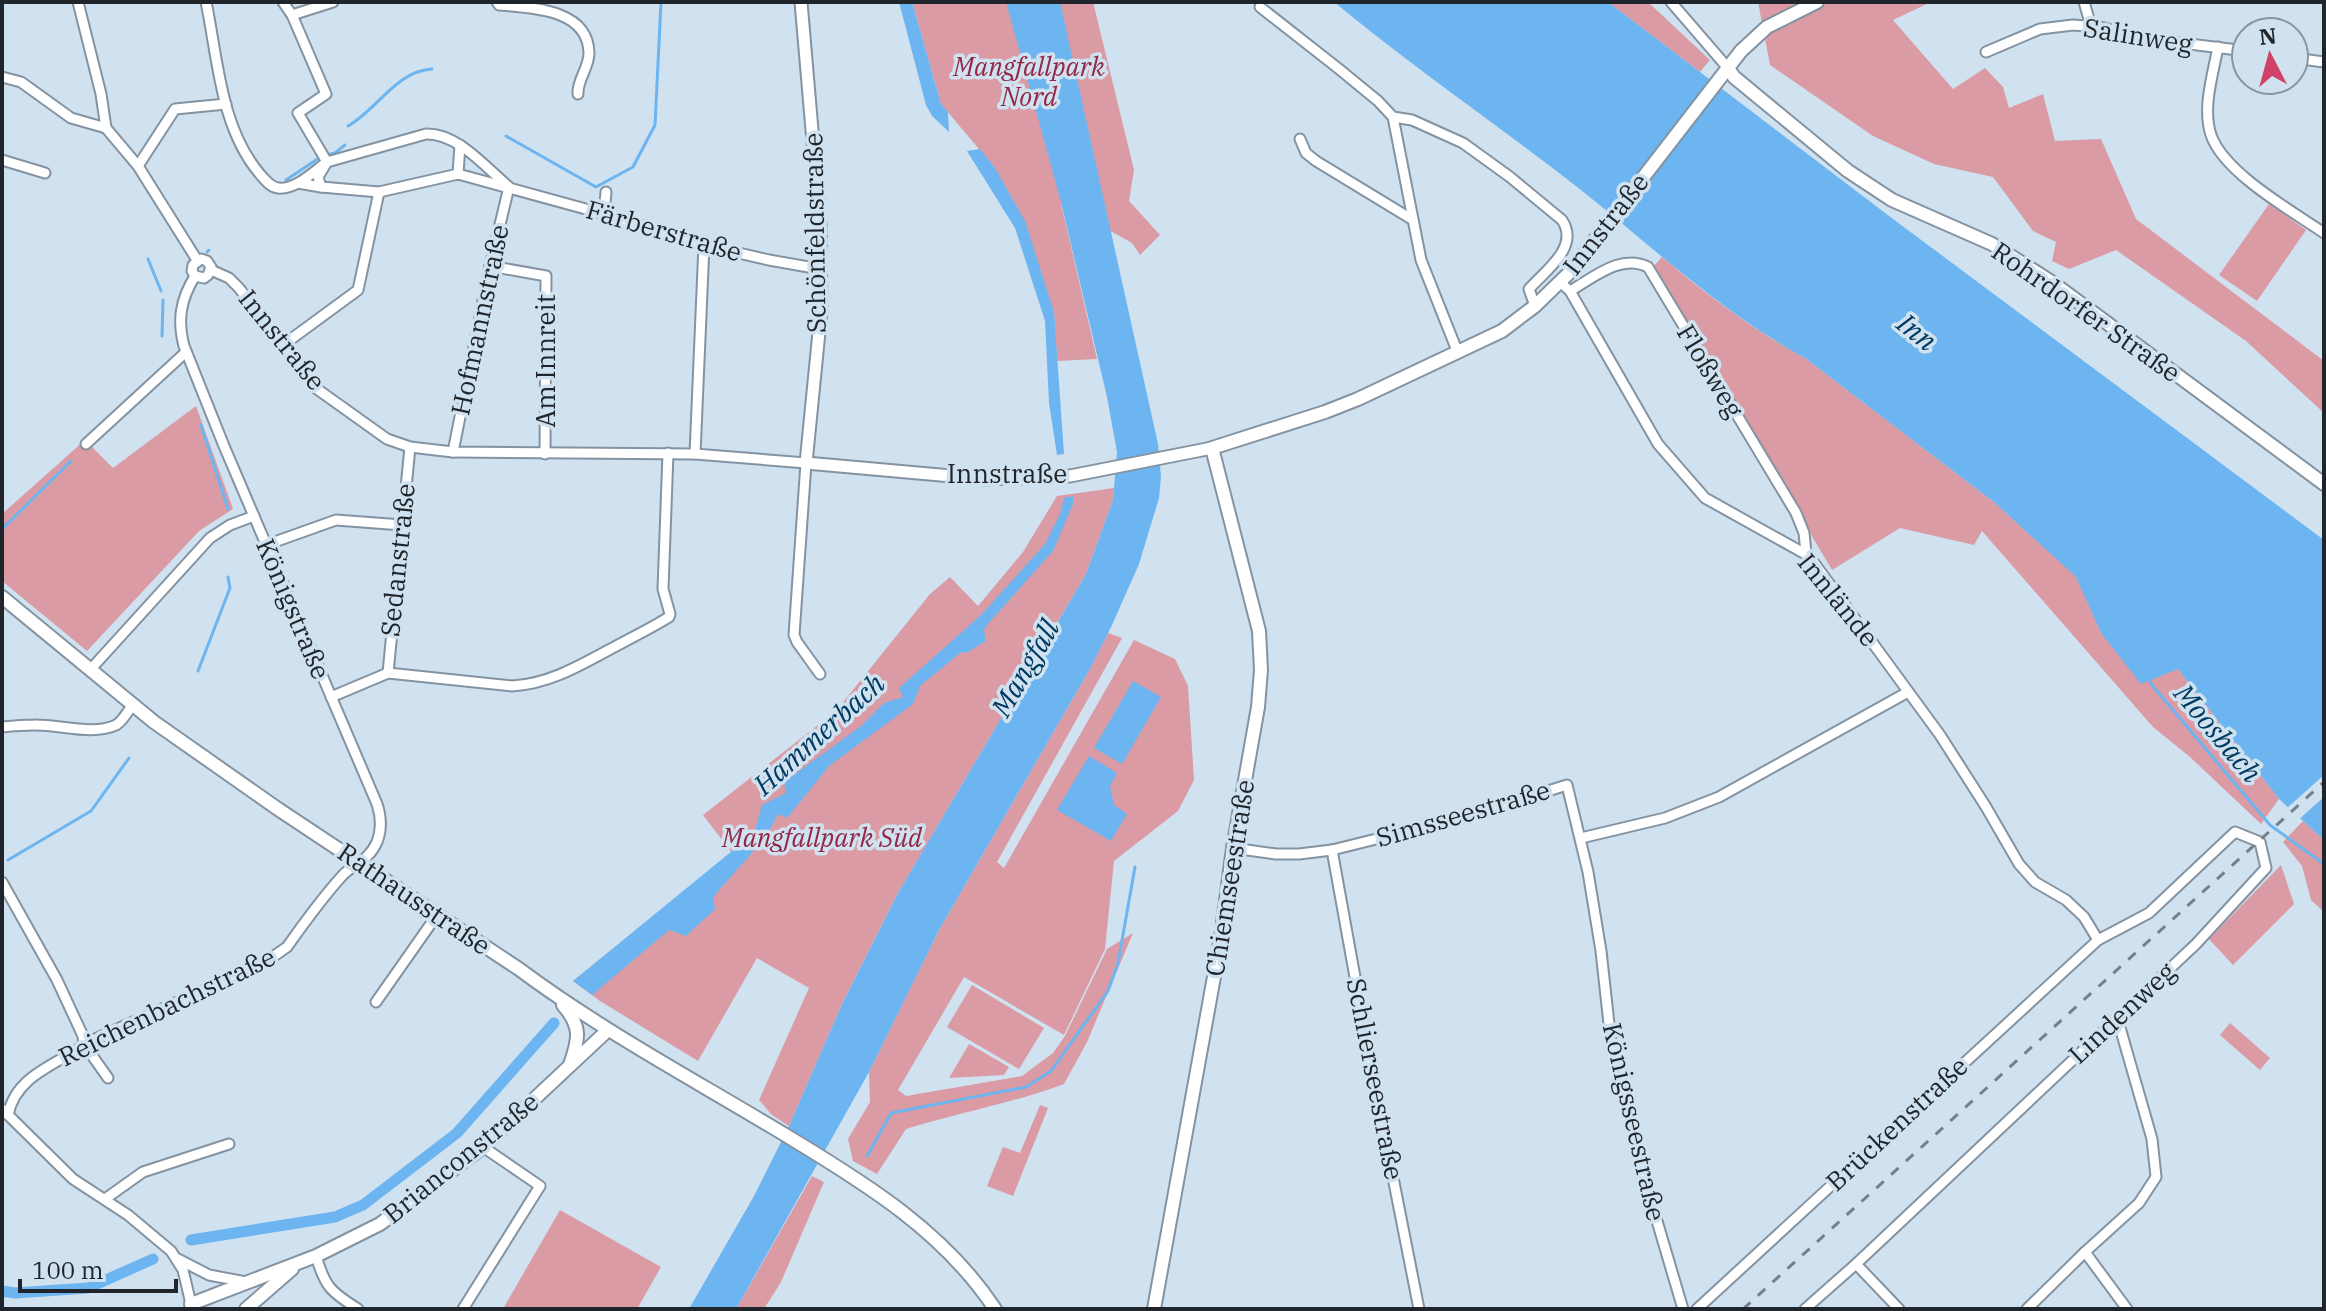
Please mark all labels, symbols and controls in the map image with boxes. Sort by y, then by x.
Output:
street label: Salinweg [2081,10,2195,60]
north arrow [2230,16,2310,96]
text: N [2258,20,2278,51]
park label: Mangfallpark Nord [952,49,1105,113]
street label: Schönfeldstraße [795,132,833,334]
street label: Innstraße [1555,166,1656,281]
street label: Färberstraße [583,192,746,268]
street label: Hofmannstraße [442,221,516,418]
street label: Rohrdorfer Straße [1986,233,2188,389]
street label: Innstraße [232,282,334,397]
street label: Am Innreit [528,294,562,428]
water label: Inn [1889,304,1945,359]
street label: Floßweg [1670,318,1752,423]
street label: Innstraße [947,456,1067,490]
street label: Sedanstraße [372,481,422,638]
street label: Königstraße [249,533,339,684]
street label: Innlände [1791,546,1887,653]
water label: Mangfall [982,612,1068,724]
water label: Hammerbach [744,664,893,803]
water label: Moosbach [2166,675,2271,790]
street label: Simsseestraße [1372,772,1554,854]
street label: Chiemseestraße [1197,777,1261,979]
park label: Mangfallpark Süd [721,820,923,854]
street label: Rathausstraße [331,834,498,962]
street label: Reichenbachstraße [53,939,281,1073]
street label: Lindenweg [2061,954,2182,1071]
street label: Schlierseestraße [1340,975,1412,1183]
street label: Königsseestraße [1596,1019,1674,1224]
street label: Brückenstraße [1818,1049,1975,1198]
street label: Brianconstraße [376,1084,545,1230]
scale bar [20,1243,176,1293]
text: 100 m [32,1254,104,1286]

